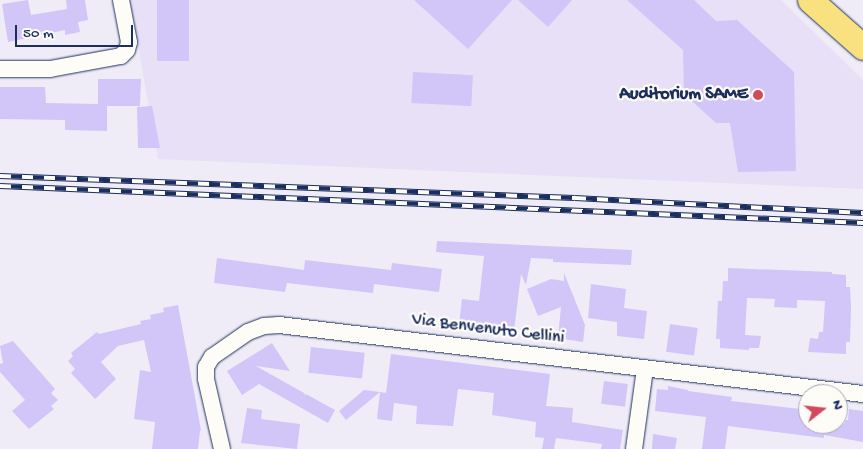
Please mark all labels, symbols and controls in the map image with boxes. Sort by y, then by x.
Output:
scale bar [18,15,135,47]
text: 50 m [23,25,54,43]
place label: Auditorium SAME [619,84,748,106]
marker: Auditorium SAME [752,89,764,101]
street label: Via Benvenuto Cellini [410,310,566,350]
north arrow [798,384,848,434]
text: N [828,398,846,412]

